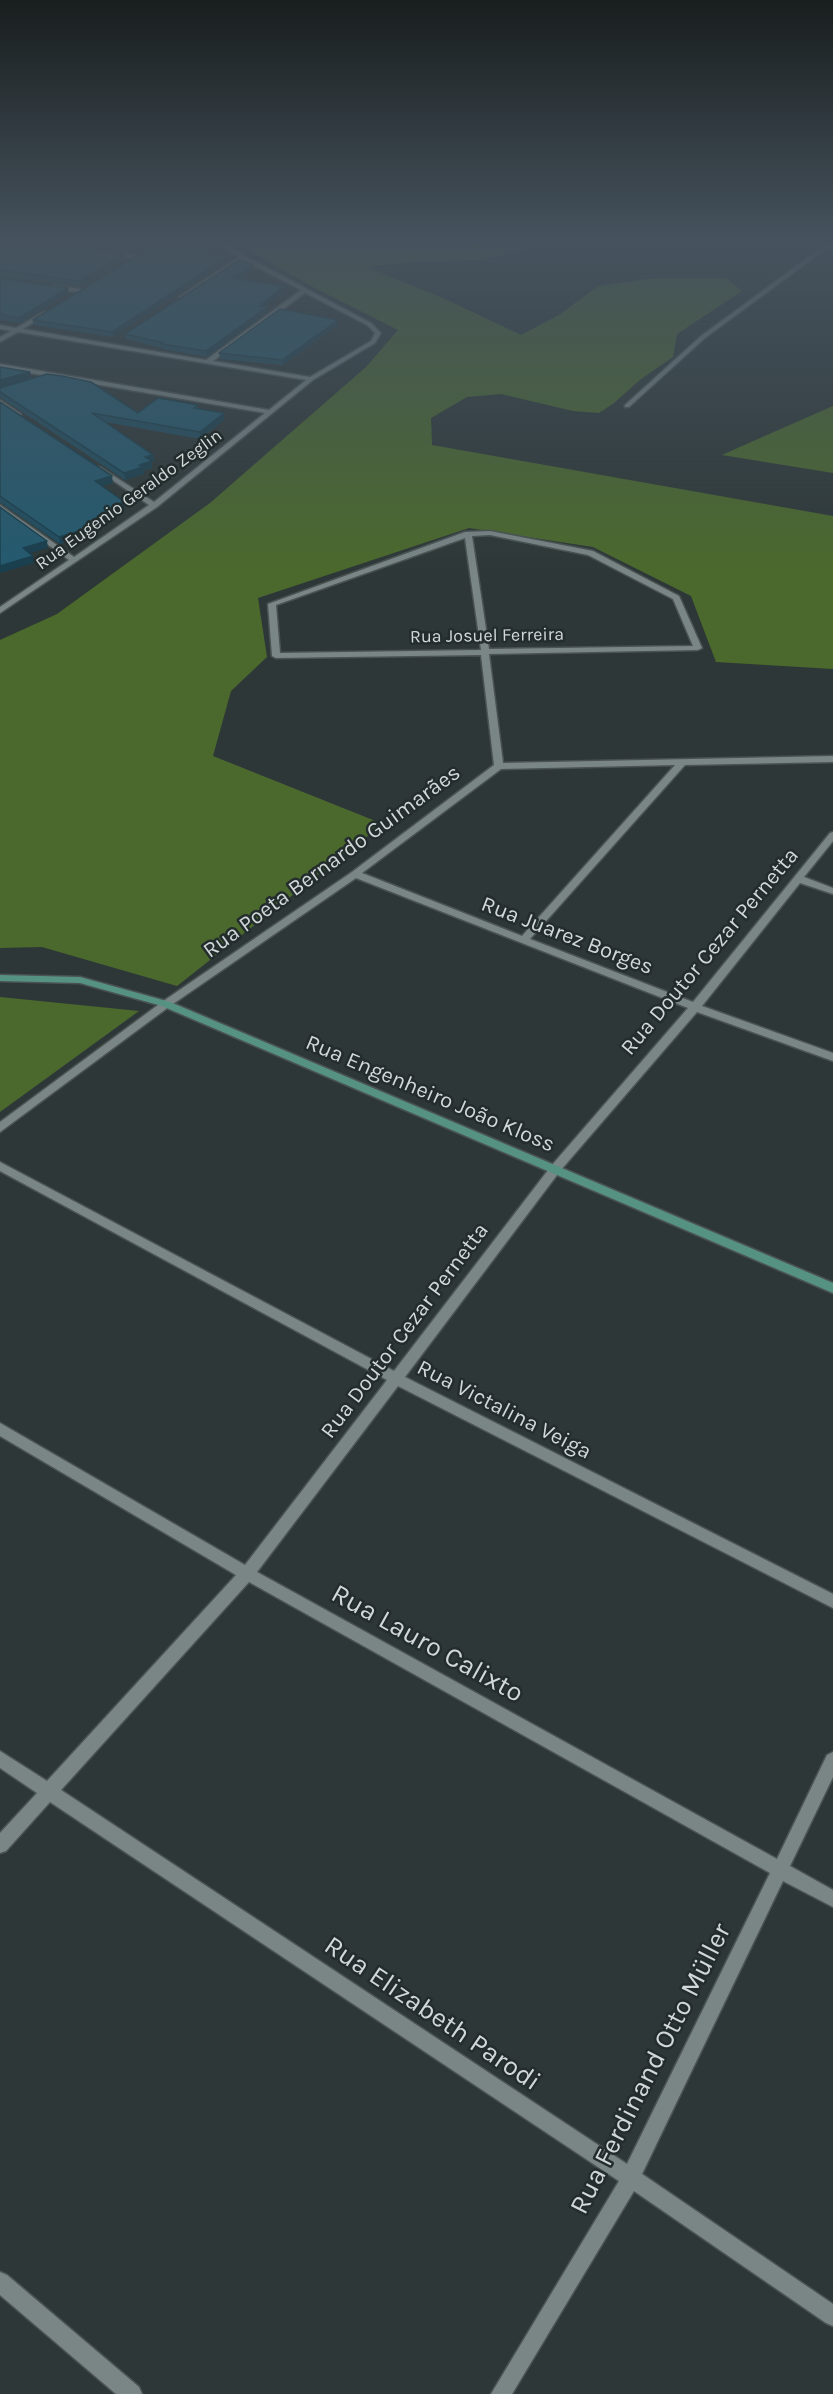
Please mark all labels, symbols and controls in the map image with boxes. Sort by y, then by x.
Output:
street label: Rua Eugenio Geraldo Zeglin [32,425,226,575]
street label: Rua Josuel Ferreira [410,624,564,648]
street label: Rua Poeta Bernardo Guimarães [198,760,466,964]
street label: Rua Doutor Cezar Pernetta [615,843,805,1061]
street label: Rua Juarez Borges [477,891,657,981]
street label: Rua Engenheiro João Kloss [301,1029,559,1159]
street label: Rua Doutor Cezar Pernetta [315,1218,495,1444]
street label: Rua Victalina Veiga [412,1355,596,1465]
street label: Rua Lauro Calixto [325,1578,529,1710]
street label: Rua Ferdinand Otto Müller [563,1918,739,2220]
street label: Rua Elizabeth Parodi [318,1930,546,2098]

